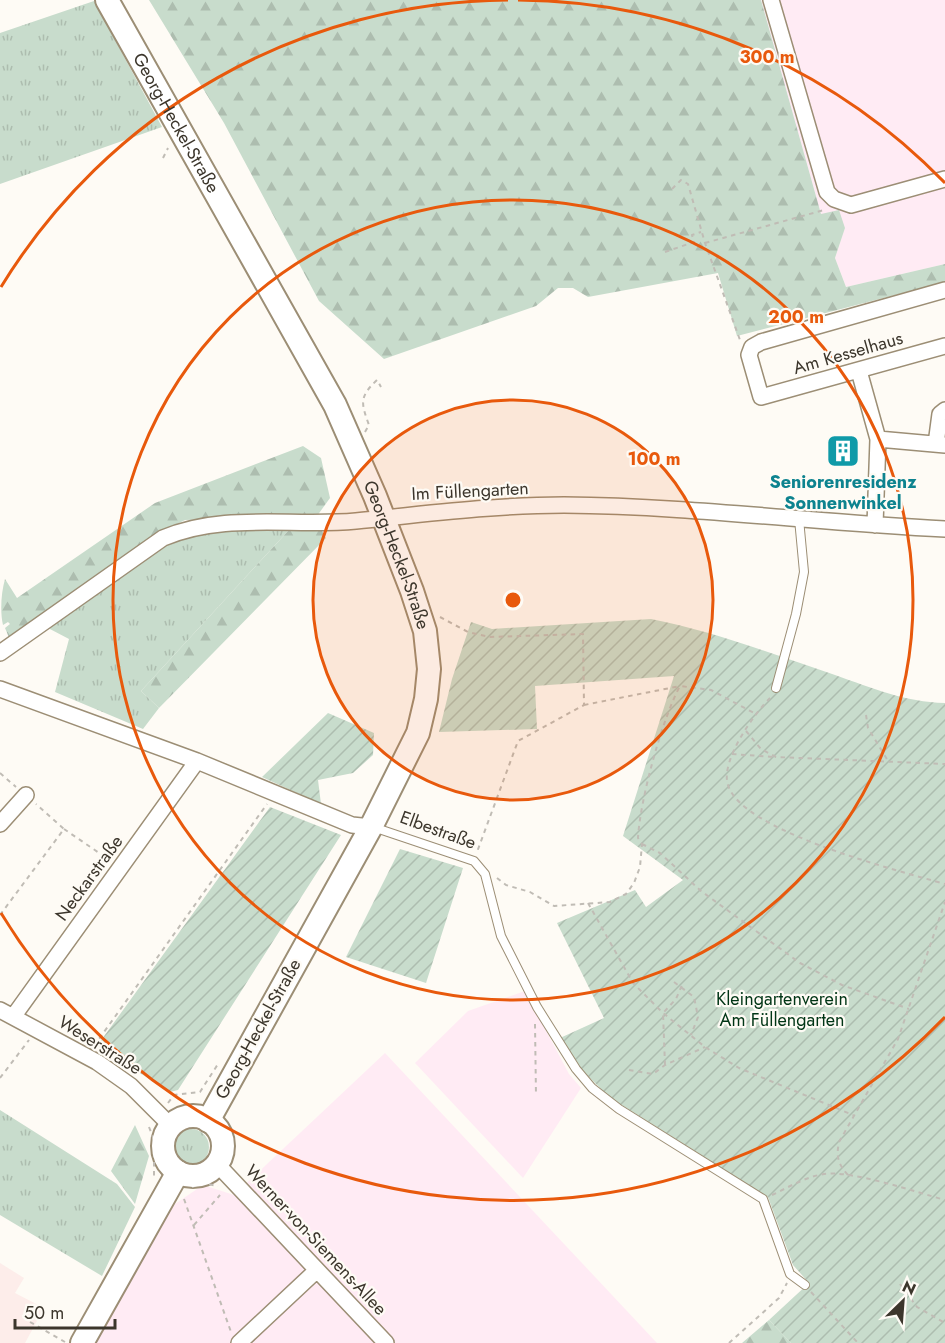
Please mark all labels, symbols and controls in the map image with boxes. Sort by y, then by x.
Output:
text: 300 m [739,44,795,70]
street label: Georg-Heckel-Straße [126,48,226,198]
text: 200 m [768,304,824,330]
street label: Am Kesselhaus [790,325,906,381]
building icon: Seniorenresidenz Sonnenwinkel [825,433,861,469]
text: 100 m [627,446,681,472]
place label: Seniorenresidenz Sonnenwinkel [769,469,917,516]
street label: Im Füllengarten [411,475,529,507]
street label: Georg-Heckel-Straße [357,476,437,633]
centre of rings [503,590,523,610]
street label: Elbestraße [396,804,480,856]
street label: Neckarstraße [49,830,129,926]
street label: Georg-Heckel-Straße [209,954,307,1104]
park label: Kleingartenverein Am Füllengarten [716,986,848,1033]
street label: Weserstraße [53,1009,147,1081]
street label: Werner-von-Siemens-Allee [239,1159,393,1321]
north arrow [873,1271,933,1331]
text: N [899,1275,920,1301]
scale bar [15,1292,116,1330]
text: 50 m [24,1300,64,1326]

